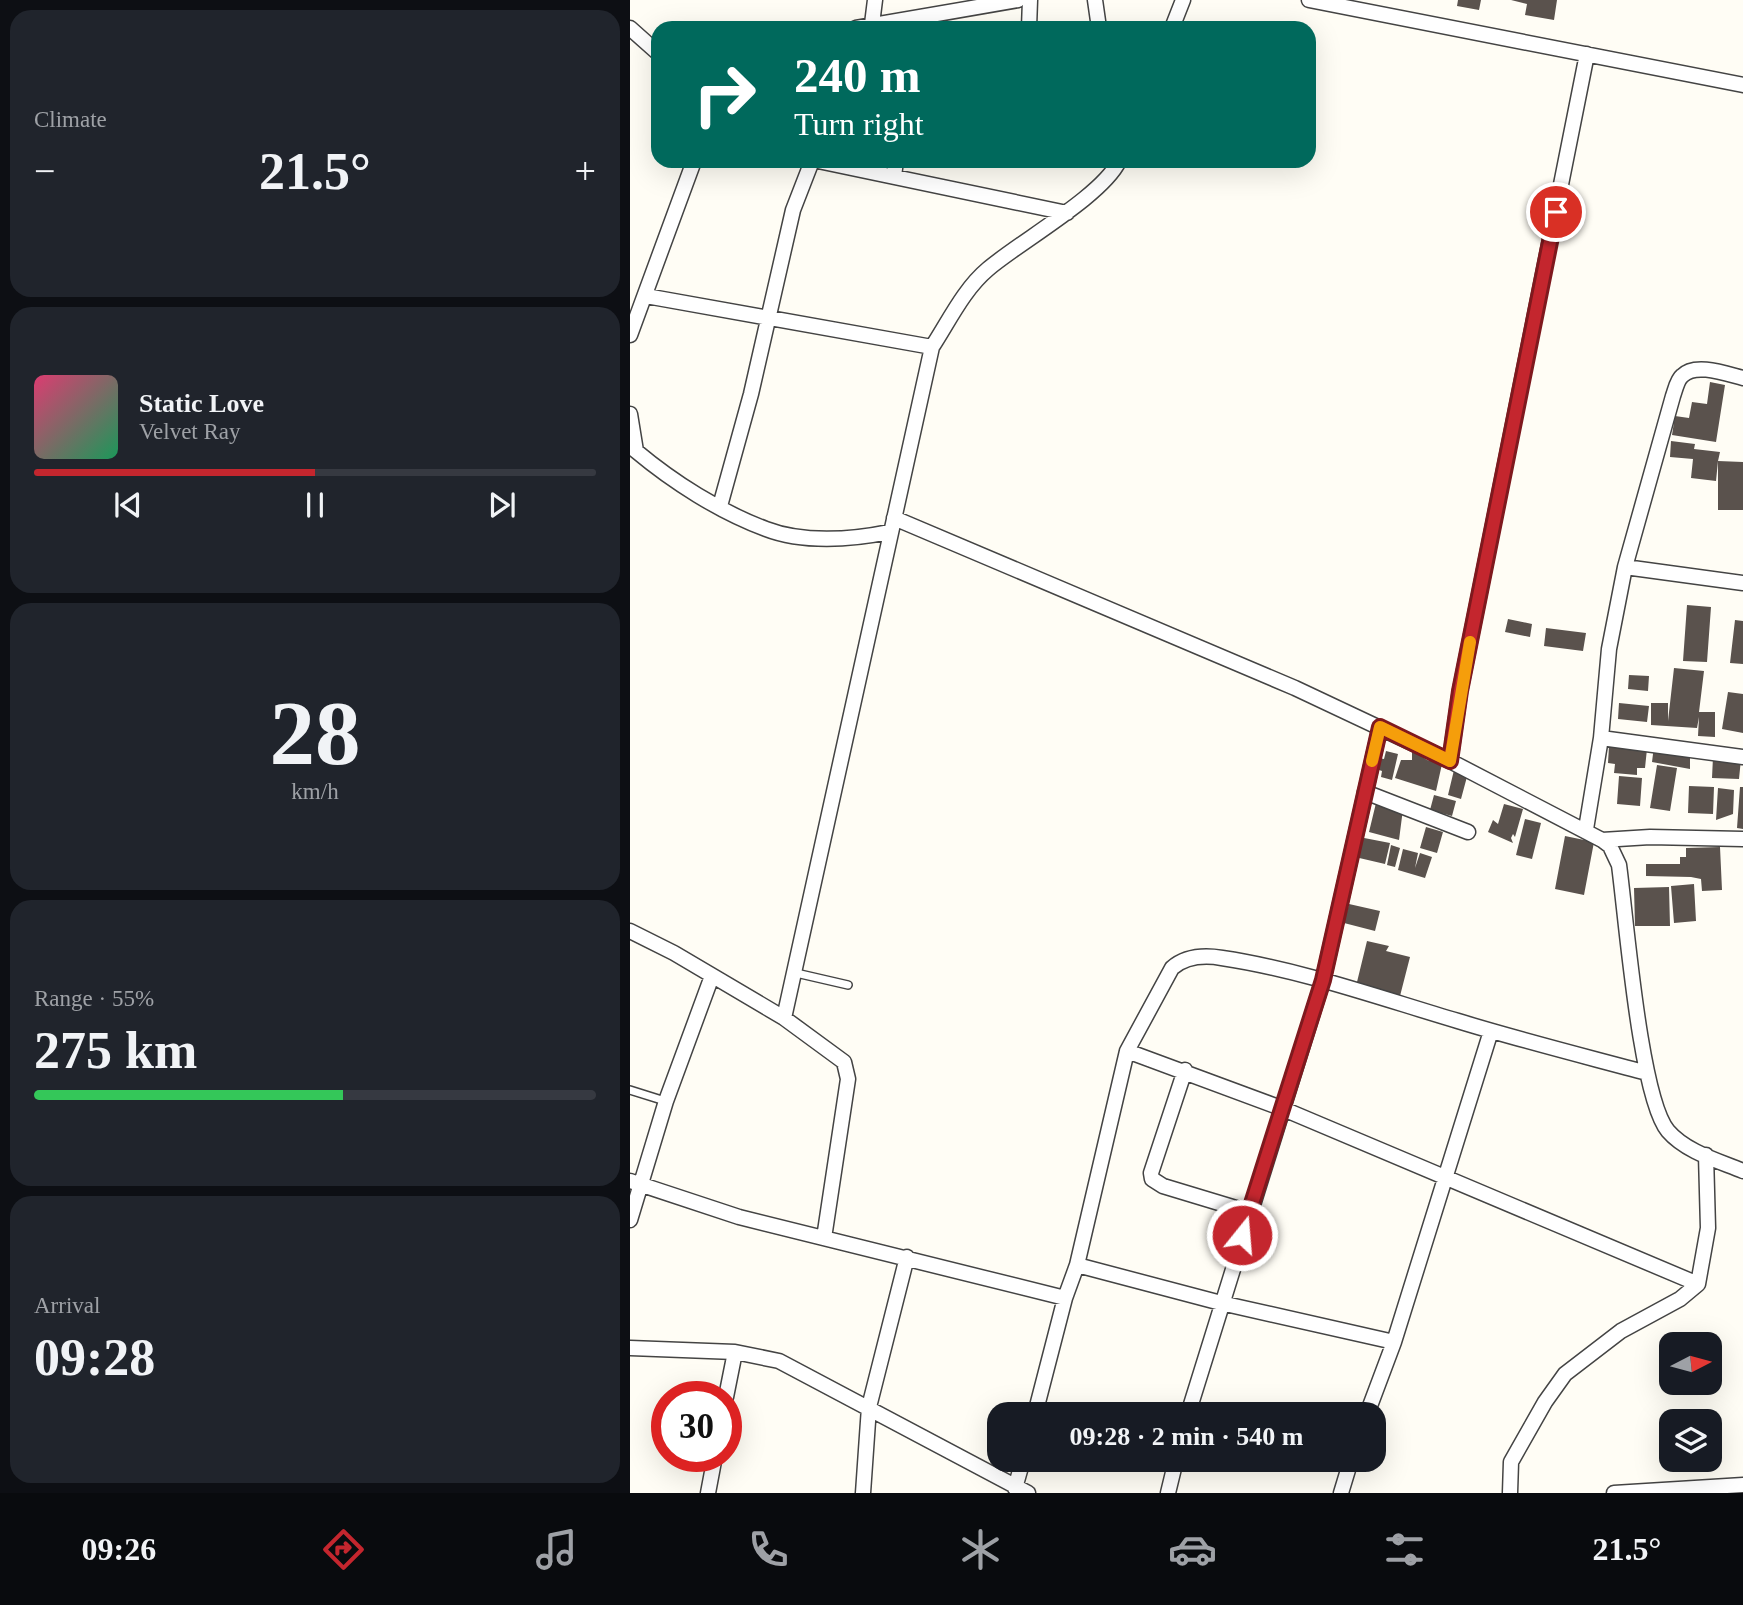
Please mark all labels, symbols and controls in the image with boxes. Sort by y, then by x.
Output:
text: 240 m [794,48,921,103]
icon: right [679,49,770,140]
text: Turn right [794,106,924,142]
text: Climate [34,107,107,132]
text: 21.5° [259,143,371,200]
text: − [34,150,55,192]
text: + [575,150,596,192]
pin [1526,182,1586,242]
icon: arrive [1537,193,1575,231]
text: Static Love [139,389,264,418]
text: Velvet Ray [139,419,241,444]
icon: previous [109,486,147,524]
icon: pause [296,486,334,524]
icon: next [483,486,521,524]
text: 28 [270,683,361,784]
text: km/h [291,779,339,804]
text: Range · 55% [34,986,154,1011]
text: 275 km [34,1022,197,1079]
position arrow [1205,1198,1279,1272]
text: Arrival [34,1293,100,1318]
text: 09:28 [34,1329,155,1386]
north arrow [1659,1332,1722,1395]
map controls [1659,1332,1722,1472]
speed limit sign: 30 [651,1381,742,1472]
button: layers [1659,1409,1722,1472]
text: 09:28 · 2 min · 540 m [1070,1422,1304,1451]
icon: directions [319,1525,368,1574]
icon: music [532,1525,581,1574]
icon: phone [744,1525,793,1574]
icon: climate [956,1525,1005,1574]
icon: car [1168,1525,1217,1574]
icon: filters [1380,1525,1429,1574]
text: 09:26 [82,1531,156,1567]
text: 21.5° [1593,1531,1661,1567]

